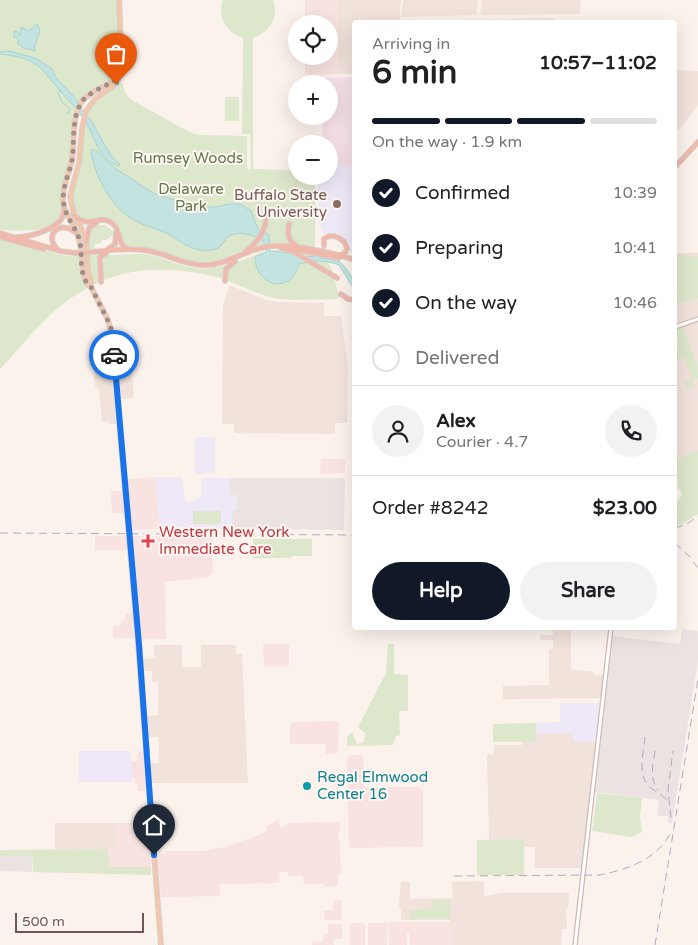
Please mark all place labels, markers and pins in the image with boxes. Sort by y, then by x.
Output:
pin [95,33,137,84]
place label: Buffalo State University [234,186,327,221]
marker: Buffalo State University [331,198,343,210]
place label: Western New York Immediate Care [159,523,290,558]
marker: Western New York Immediate Care [141,534,155,548]
place label: Regal Elmwood Center 16 [317,768,428,803]
marker: Regal Elmwood Center 16 [301,780,313,792]
pin [133,804,175,855]

